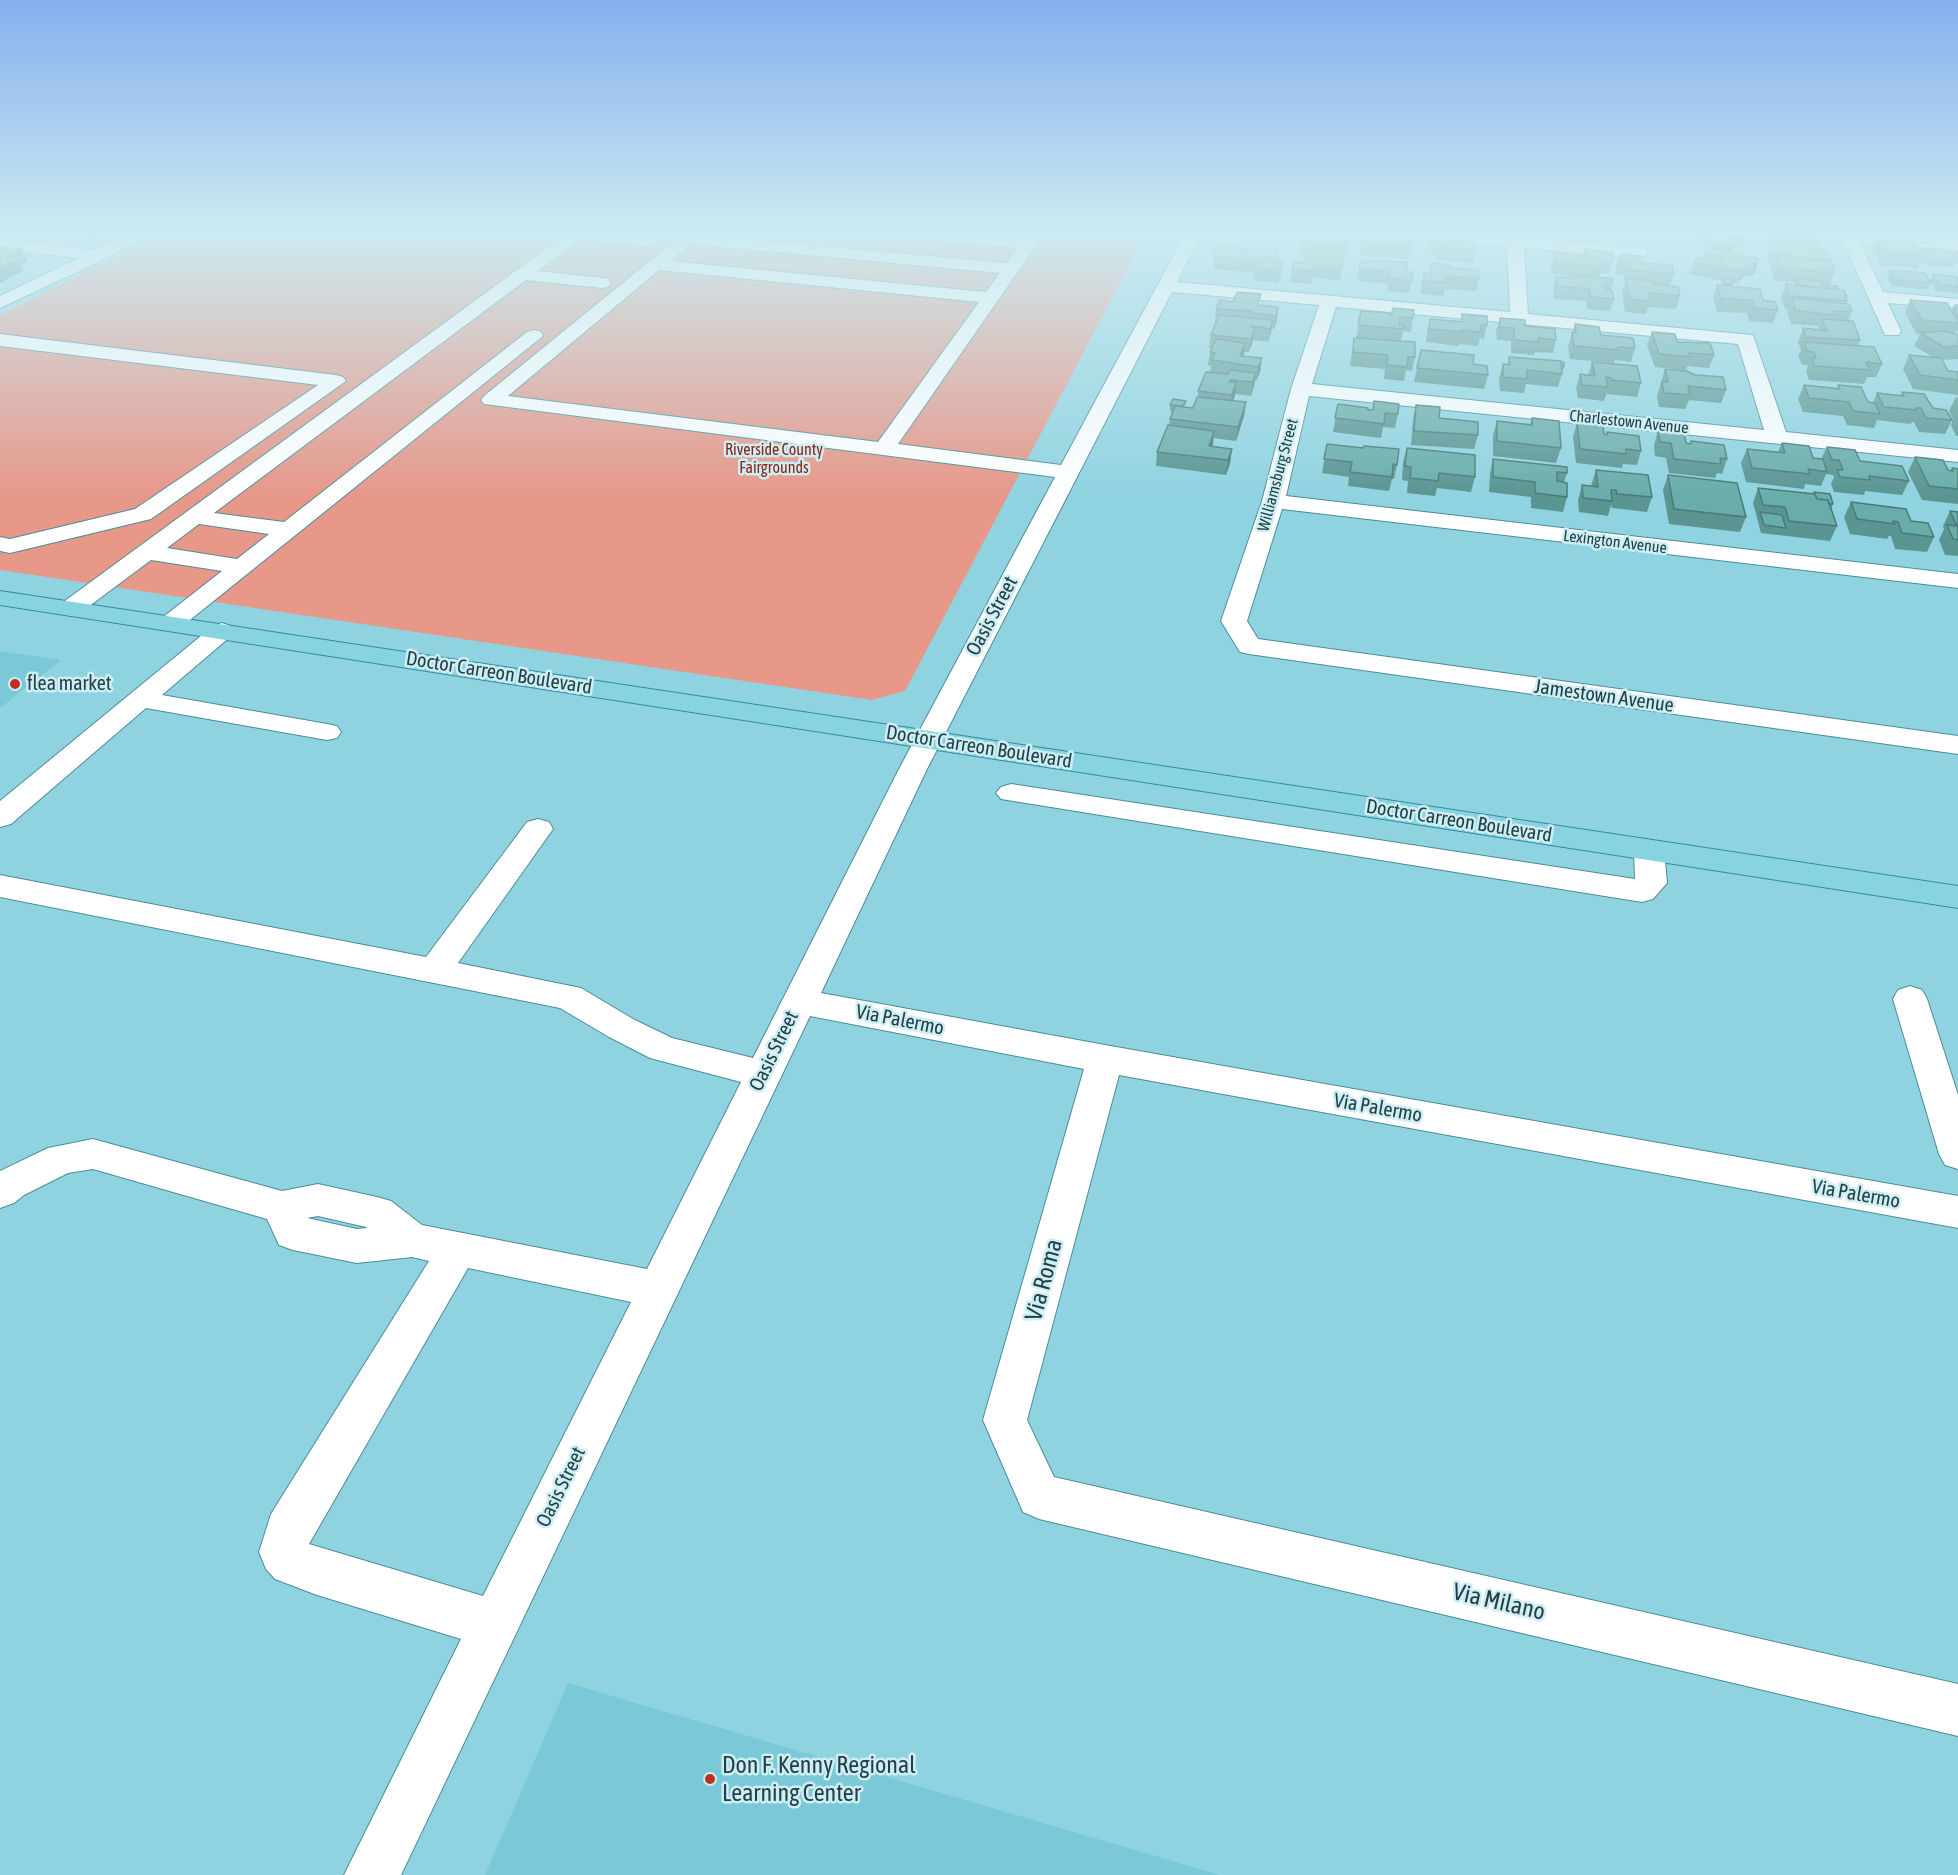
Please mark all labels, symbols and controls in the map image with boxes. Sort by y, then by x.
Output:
street label: Charlestown Avenue [1568,406,1690,438]
street label: Williamsburg Street [1254,417,1302,533]
park label: Riverside County Fairgrounds [725,440,823,478]
street label: Lexington Avenue [1562,526,1668,558]
street label: Oasis Street [961,572,1023,660]
street label: Doctor Carreon Boulevard [404,646,594,700]
place label: flea market [27,672,112,696]
street label: Jamestown Avenue [1533,674,1675,718]
marker: flea market [8,677,22,691]
street label: Doctor Carreon Boulevard [884,720,1074,774]
street label: Doctor Carreon Boulevard [1364,794,1554,848]
street label: Via Palermo [854,1000,946,1040]
street label: Oasis Street [744,1007,804,1095]
street label: Via Palermo [1332,1088,1424,1128]
street label: Via Palermo [1810,1174,1902,1214]
street label: Via Roma [1019,1236,1069,1324]
street label: Oasis Street [531,1443,591,1531]
street label: Via Milano [1450,1577,1548,1627]
place label: Don F. Kenny Regional Learning Center [722,1751,915,1807]
marker: Don F. Kenny Regional Learning Center [703,1772,717,1786]

